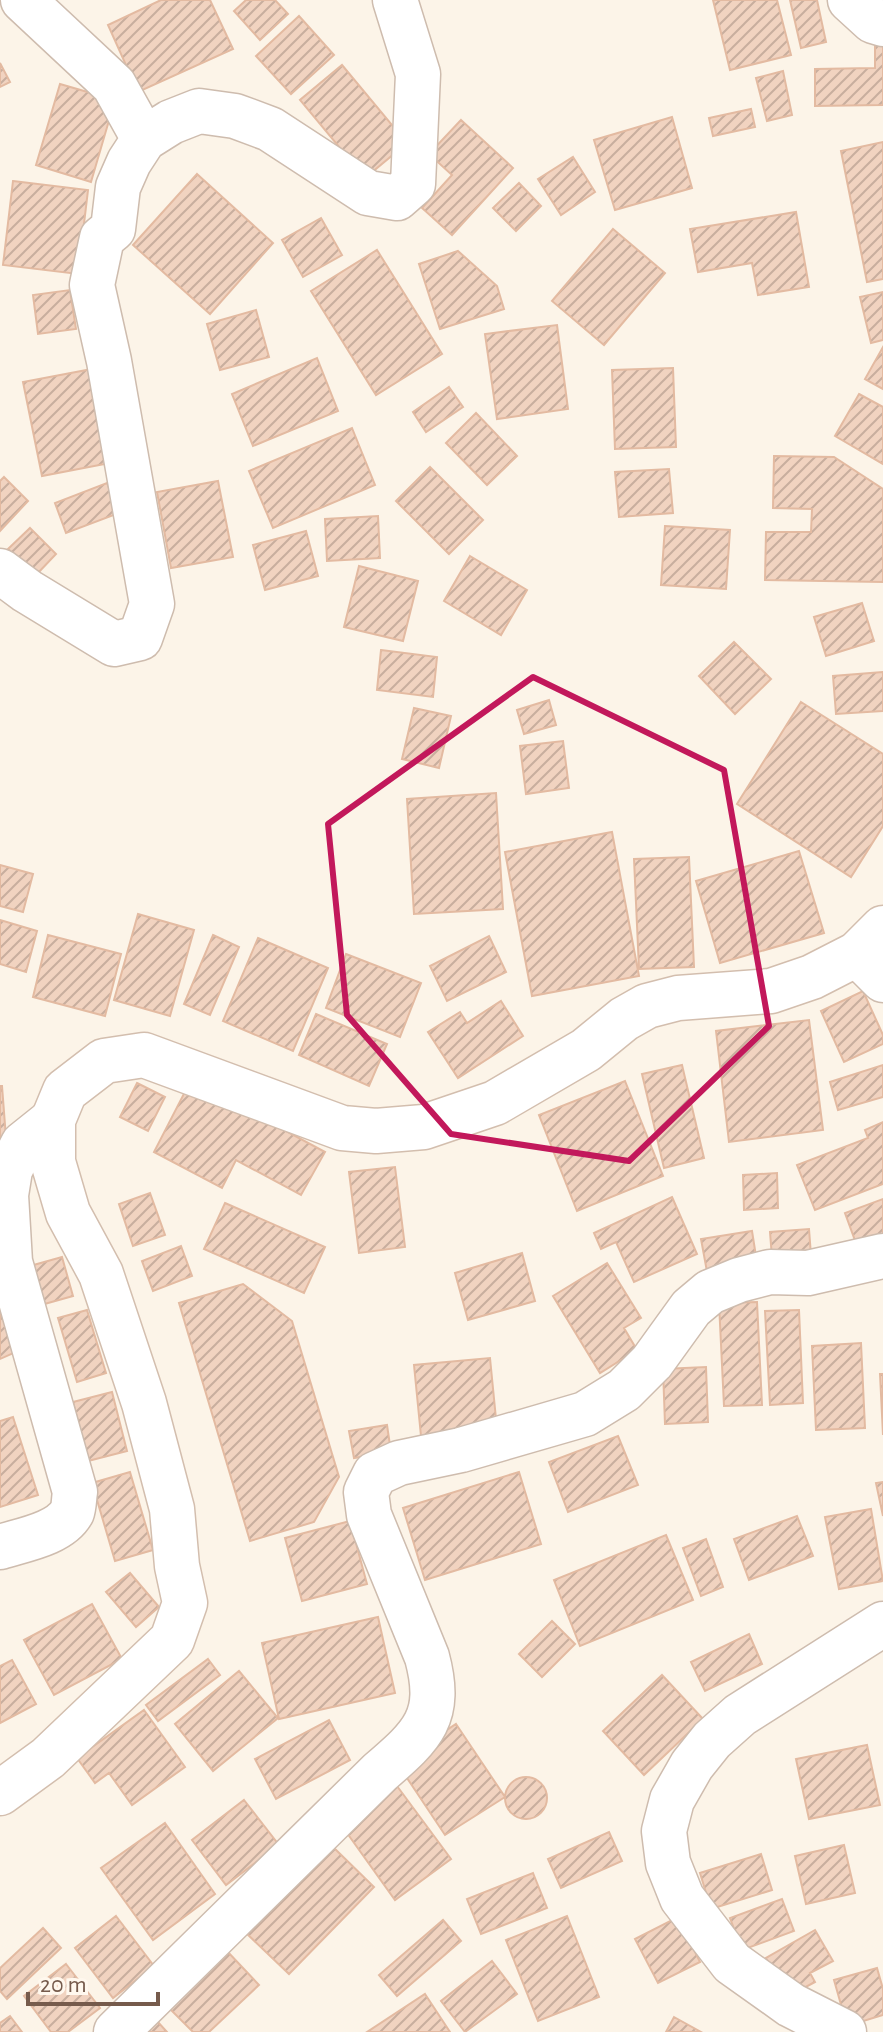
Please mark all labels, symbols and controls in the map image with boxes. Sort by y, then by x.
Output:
scale bar [28,1956,158,2006]
text: 20 m [40,1973,87,1997]

